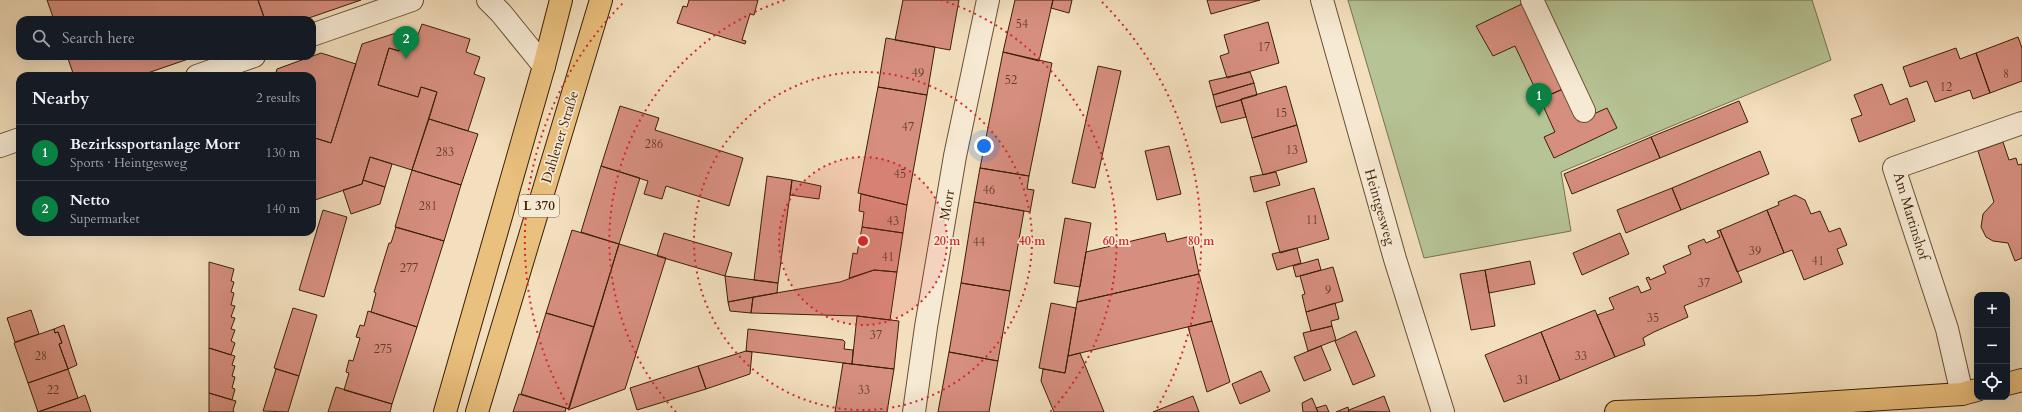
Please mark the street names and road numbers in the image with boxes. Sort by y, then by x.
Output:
street label: Dahlener Straße [537,89,583,185]
street label: Heintgesweg [1360,167,1400,248]
street label: Am Martinshof [1889,170,1934,265]
street label: Morr [935,187,959,222]
road number: L 370 [519,195,559,217]

